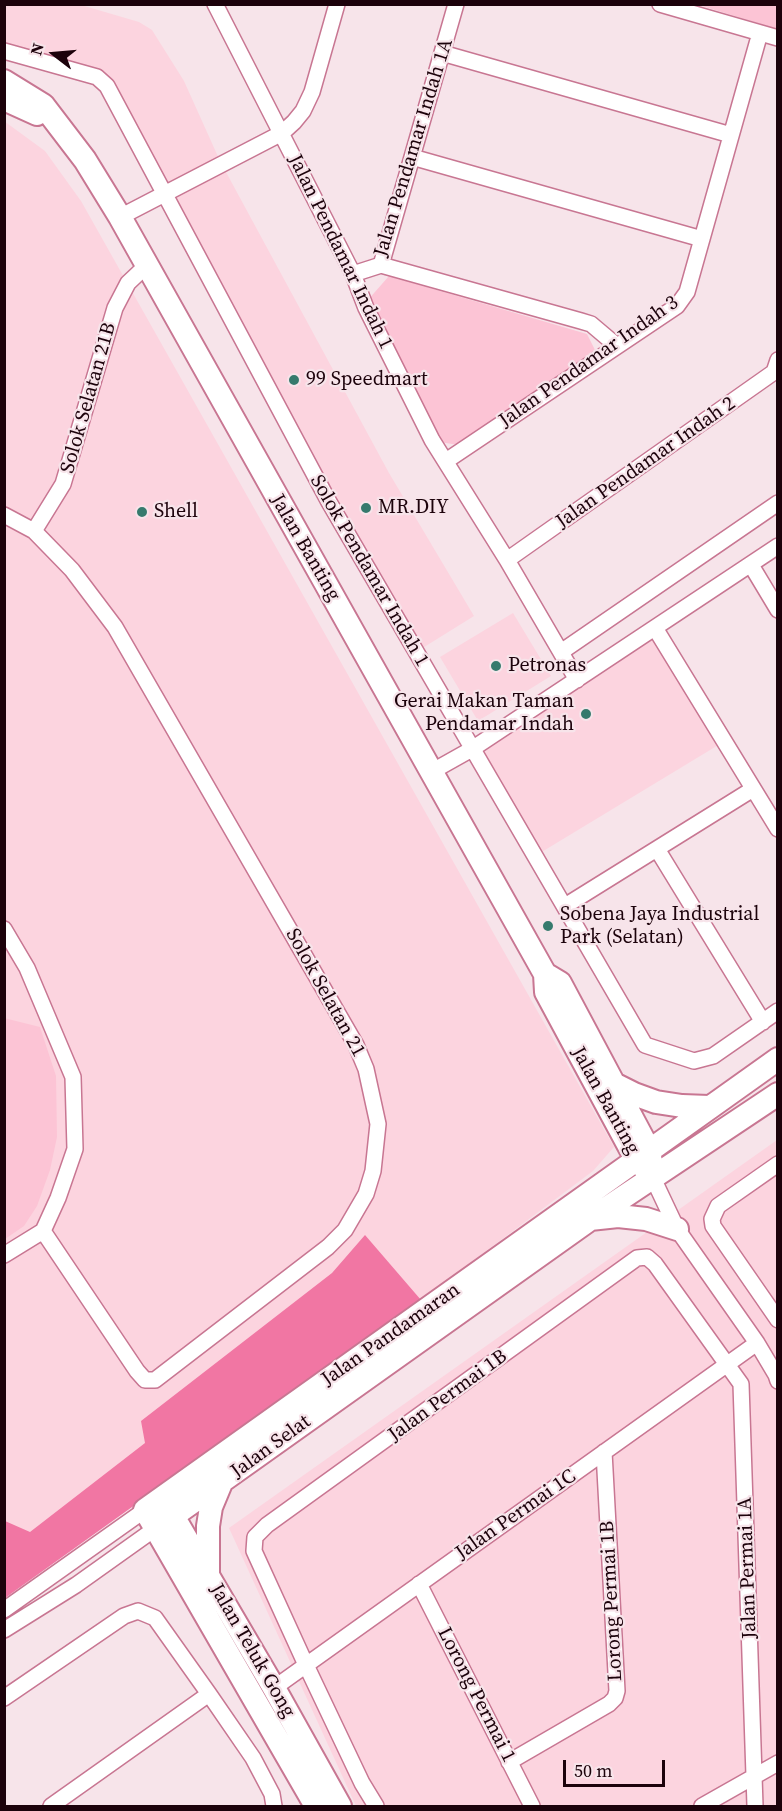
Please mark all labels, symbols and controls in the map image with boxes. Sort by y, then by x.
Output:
north arrow [24,24,84,84]
street label: Jalan Pendamar Indah 1A [369,36,459,260]
text: N [25,40,49,58]
street label: Jalan Pendamar Indah 1 [282,151,398,353]
street label: Jalan Pendamar Indah 3 [495,291,683,433]
street label: Solok Selatan 21B [56,320,122,476]
place label: 99 Speedmart [306,368,428,392]
marker: 99 Speedmart [287,373,301,387]
street label: Jalan Pendamar Indah 2 [552,392,740,534]
street label: Solok Pendamar Indah 1 [304,471,434,671]
street label: Jalan Banting [265,490,345,606]
place label: MR.DIY [378,496,449,520]
place label: Shell [154,500,198,524]
marker: MR.DIY [359,501,373,515]
marker: Shell [135,505,149,519]
place label: Petronas [508,654,586,678]
marker: Petronas [489,659,503,673]
place label: Gerai Makan Taman Pendamar Indah [394,690,574,737]
marker: Gerai Makan Taman Pendamar Indah [579,707,593,721]
place label: Sobena Jaya Industrial Park (Selatan) [560,903,759,950]
marker: Sobena Jaya Industrial Park (Selatan) [541,919,555,933]
street label: Solok Selatan 21 [280,925,370,1061]
street label: Jalan Banting [566,1043,644,1159]
street label: Jalan Pandamaran [317,1278,465,1392]
street label: Jalan Permai 1B [384,1345,512,1447]
street label: Jalan Selat [227,1410,315,1484]
street label: Jalan Permai 1C [451,1465,581,1565]
street label: Jalan Permai 1A [734,1497,762,1639]
street label: Lorong Permai 1B [596,1520,628,1682]
street label: Jalan Teluk Gong [204,1580,300,1722]
street label: Lorong Permai 1 [432,1624,520,1766]
scale bar [566,1748,668,1786]
text: 50 m [574,1758,612,1783]

